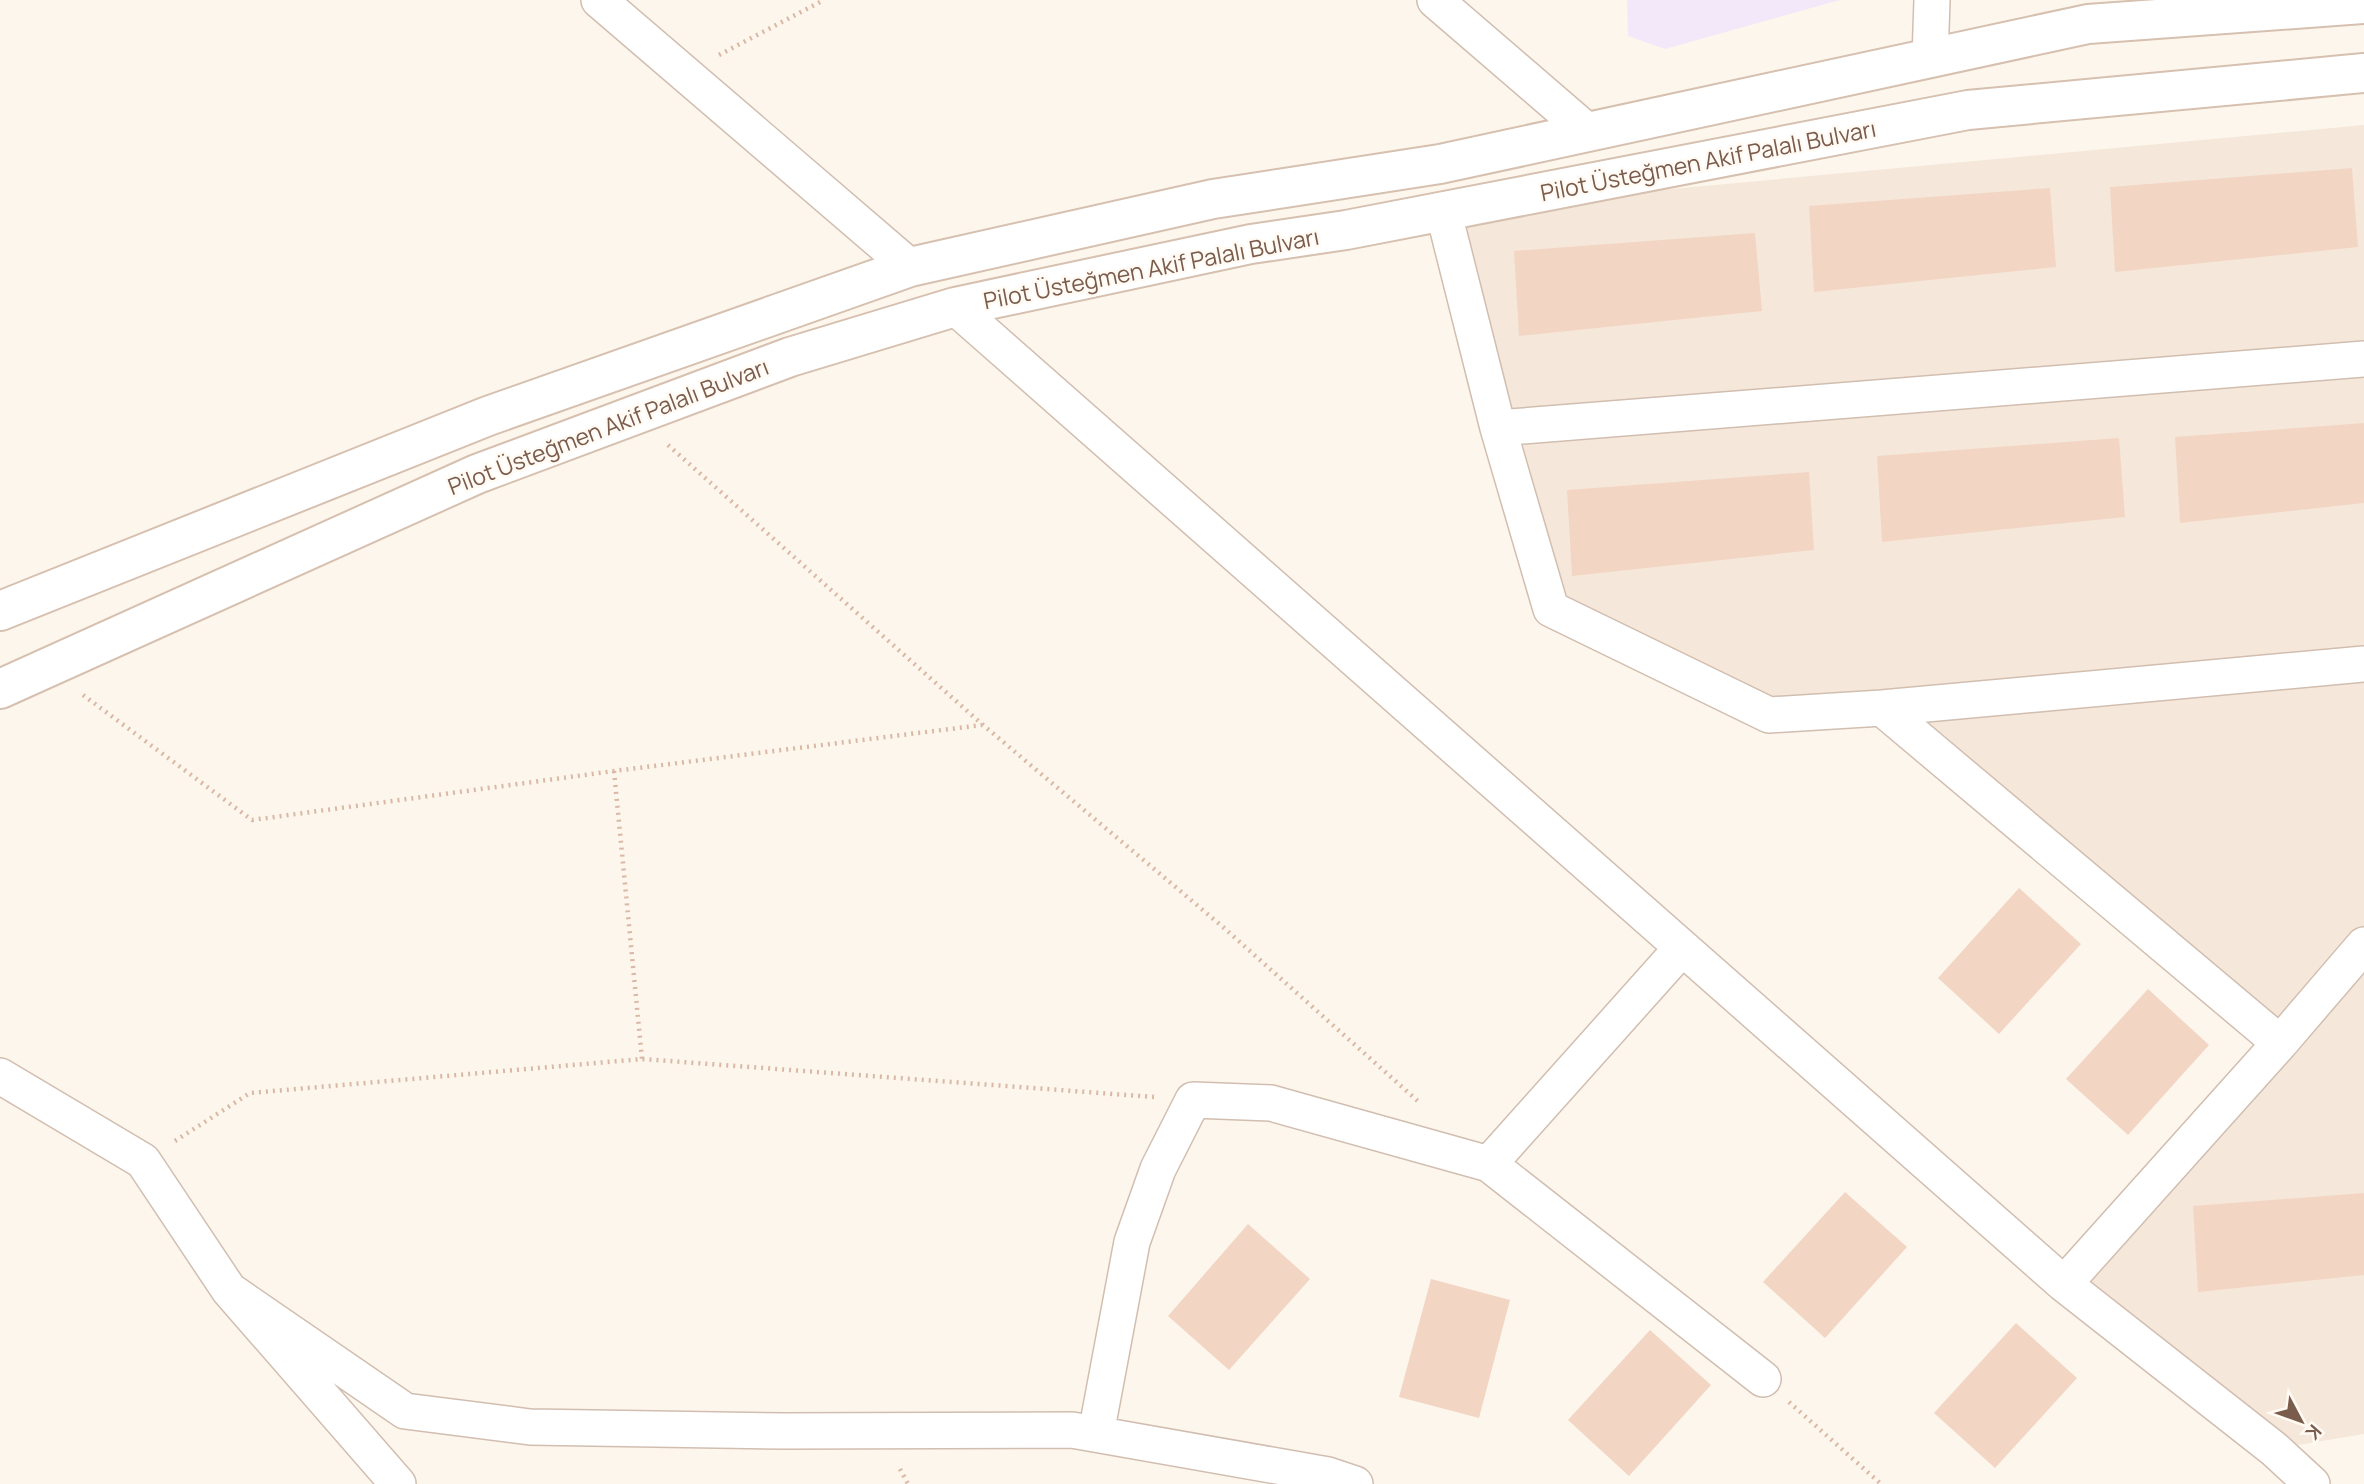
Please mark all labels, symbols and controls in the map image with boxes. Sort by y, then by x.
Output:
street label: Pilot Üsteğmen Akif Palalı Bulvarı [1538,112,1878,208]
street label: Pilot Üsteğmen Akif Palalı Bulvarı [981,220,1321,316]
street label: Pilot Üsteğmen Akif Palalı Bulvarı [443,350,773,502]
north arrow [2266,1386,2336,1456]
text: K [2300,1419,2328,1446]

